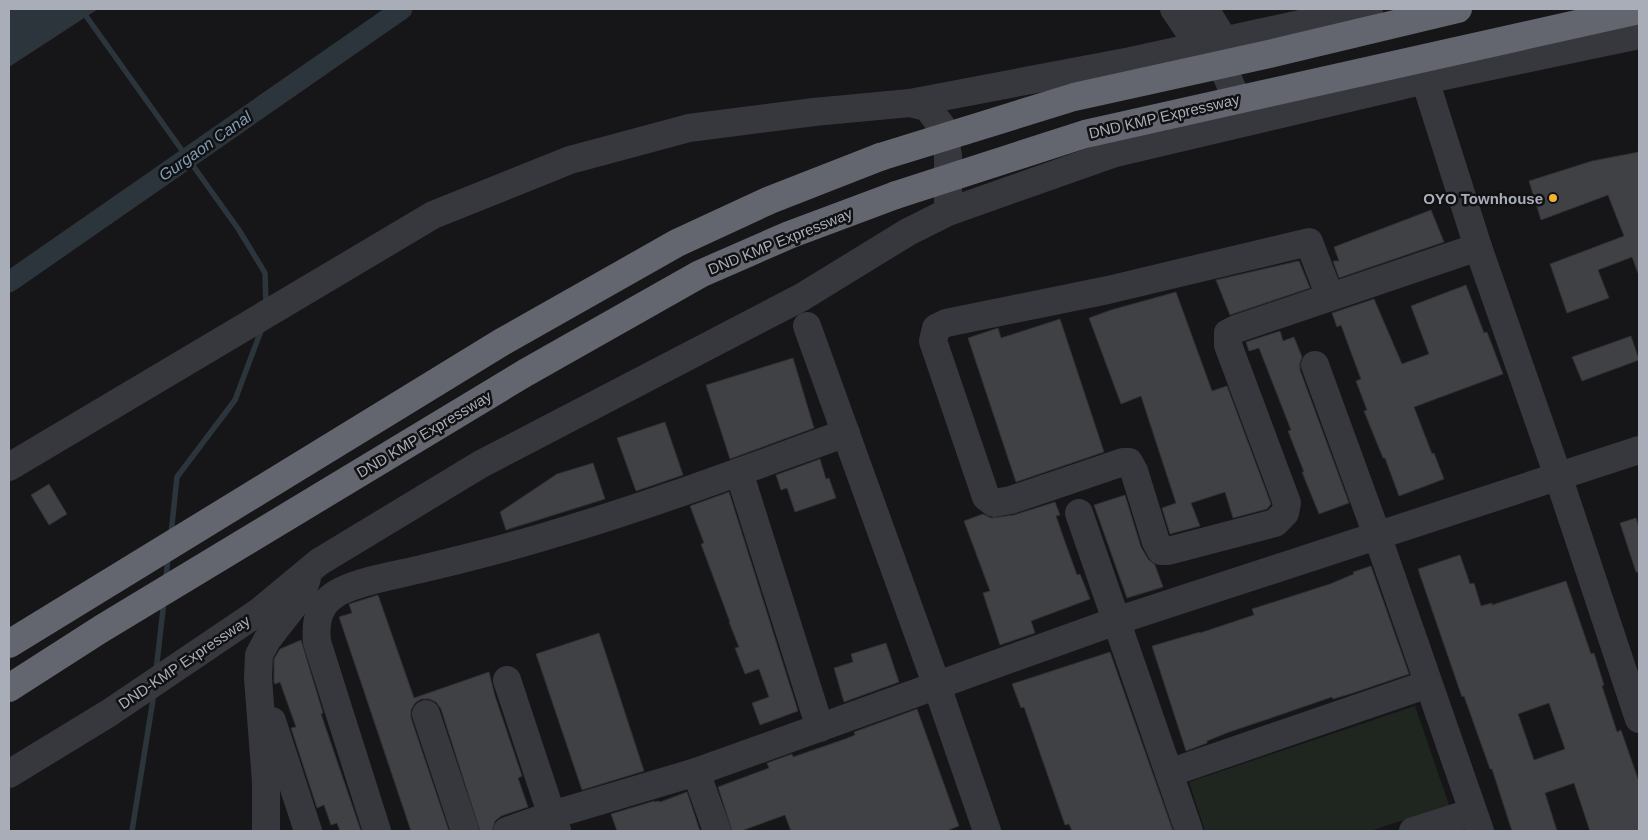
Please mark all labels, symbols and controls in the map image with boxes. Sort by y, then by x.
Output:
street label: DND KMP Expressway [1087,90,1241,142]
water label: Gurgaon Canal [156,108,255,184]
place label: OYO Townhouse [1423,190,1543,207]
marker: OYO Townhouse [1547,192,1559,204]
street label: DND KMP Expressway [705,204,855,278]
street label: DND KMP Expressway [354,387,495,481]
street label: DND-KMP Expressway [115,611,253,712]

